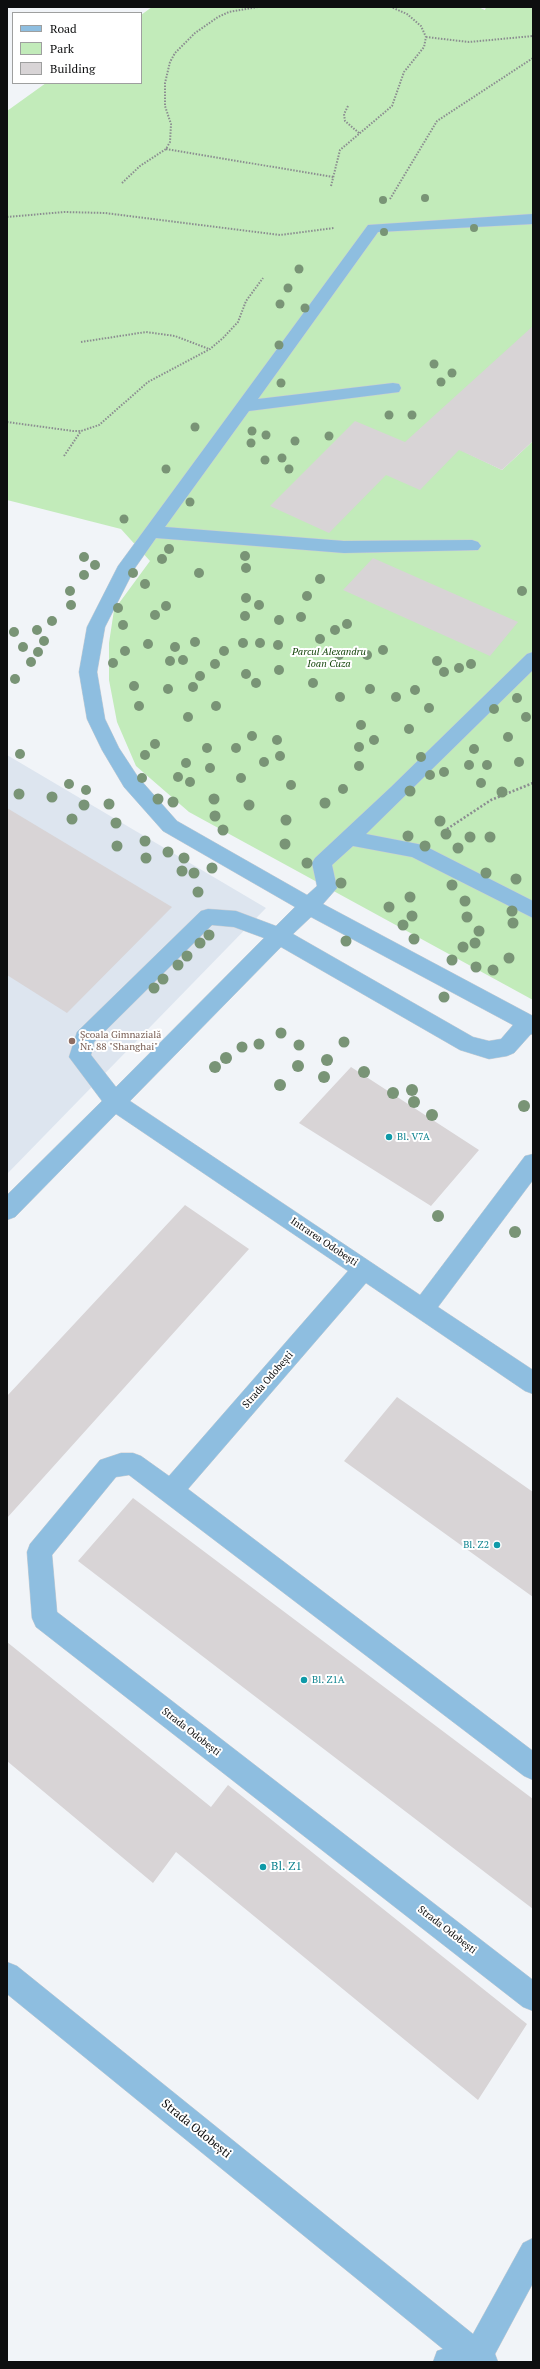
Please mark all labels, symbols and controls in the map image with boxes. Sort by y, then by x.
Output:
legend [12,12,142,84]
text: Road [50,21,77,36]
text: Park [50,41,74,56]
text: Building [50,61,95,76]
park label: Parcul Alexandru Ioan Cuza [292,646,366,670]
place label: Școala Gimnazială Nr. 88 "Shanghai" [80,1029,161,1052]
marker: Școala Gimnazială Nr. 88 "Shanghai" [67,1036,77,1046]
place label: Bl. V7A [397,1131,430,1143]
marker: Bl. V7A [384,1132,394,1142]
street label: Intrarea Odobești [288,1215,360,1269]
street label: Strada Odobești [240,1349,296,1411]
place label: Bl. Z2 [463,1539,489,1551]
marker: Bl. Z2 [492,1540,502,1550]
place label: Bl. Z1A [312,1674,345,1686]
marker: Bl. Z1A [299,1675,309,1685]
street label: Strada Odobești [159,1705,223,1759]
place label: Bl. Z1 [271,1860,302,1874]
marker: Bl. Z1 [258,1862,268,1872]
street label: Strada Odobești [415,1903,479,1957]
street label: Strada Odobești [158,2097,234,2161]

